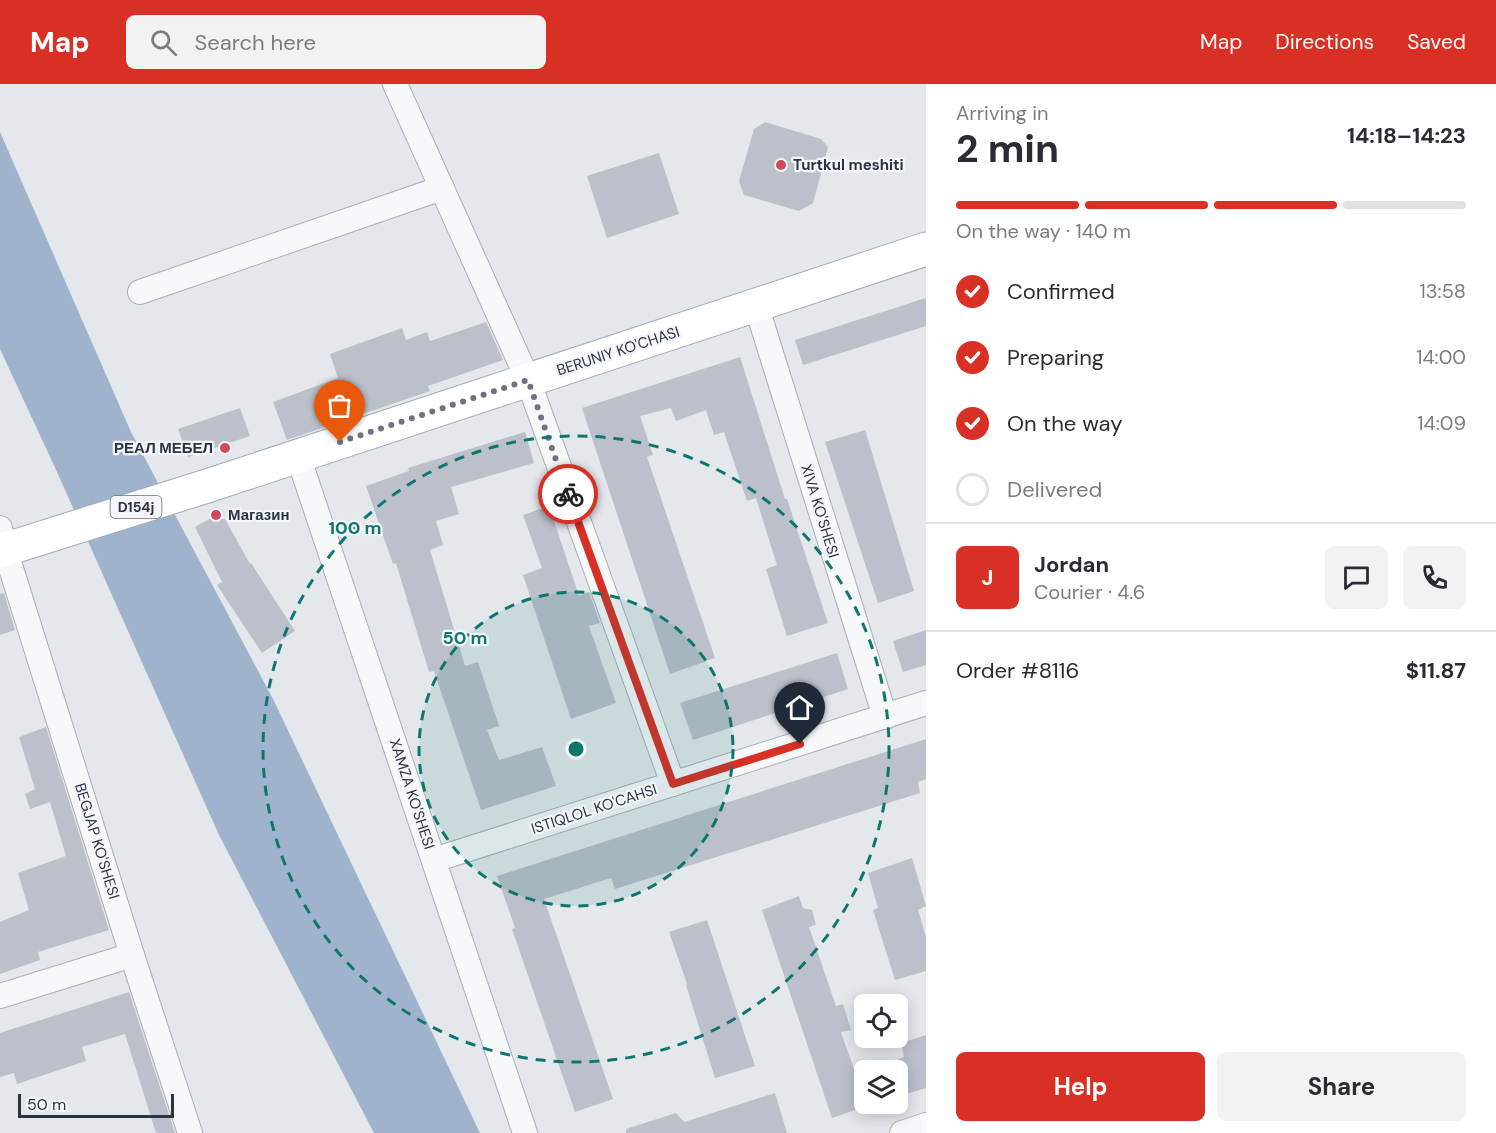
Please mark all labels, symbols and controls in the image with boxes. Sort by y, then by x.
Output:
search box [126,15,546,69]
text: Map [30,24,90,61]
icon: search [147,26,180,59]
text: Search here [195,28,316,57]
text: Map [1200,28,1242,56]
text: Directions [1275,28,1374,56]
text: Saved [1407,28,1466,56]
text: Arriving in [956,100,1048,126]
text: 14:18–14:23 [1347,121,1466,150]
text: 2 min [956,123,1059,174]
place label: Turtkul meshiti [793,155,904,175]
marker: Turtkul meshiti [774,158,788,172]
text: On the way · 140 m [956,218,1131,244]
icon: check [956,275,989,308]
text: Confirmed [1007,277,1115,306]
text: 13:58 [1420,278,1466,304]
street label: BERUNIY KO'CHASI [554,322,682,380]
icon: check [956,341,989,374]
text: Preparing [1007,343,1104,372]
text: 14:00 [1416,344,1466,370]
pin [314,380,365,442]
icon: bag [323,389,356,422]
icon: check [956,407,989,440]
text: On the way [1007,409,1122,438]
text: 14:09 [1417,410,1466,436]
place label: РЕАЛ МЕБЕЛ [114,438,213,458]
marker: РЕАЛ МЕБЕЛ [218,441,232,455]
street label: XIVA KO'SHESI [796,462,844,560]
courier [538,464,598,524]
text: Delivered [1007,475,1102,504]
icon: bike [552,478,585,511]
road number: D154j [110,496,162,518]
place label: Магазин [228,505,290,525]
marker: Магазин [209,508,223,522]
text: 100 m [328,516,382,540]
button: chat [1325,546,1388,609]
button: phone [1403,546,1466,609]
text: Jordan [1034,550,1109,579]
text: J [982,563,993,592]
text: Courier · 4.6 [1034,579,1145,605]
text: 50 m [442,626,488,650]
text: Order #8116 [956,656,1079,685]
text: $11.87 [1406,656,1466,685]
pin [774,682,825,744]
icon: home [783,691,816,724]
street label: XAMZA KO'SHESI [385,736,439,852]
centre of rings [566,739,586,759]
street label: ISTIQLOL KO'CAHSI [529,779,659,839]
street label: BEGJAP KO'SHESI [70,781,124,901]
map controls [854,994,908,1114]
button: locate [854,994,908,1048]
button: Help [956,1052,1205,1121]
button: Share [1217,1052,1466,1121]
button: layers [854,1060,908,1114]
scale bar [18,1091,174,1118]
text: 50 m [27,1094,66,1115]

